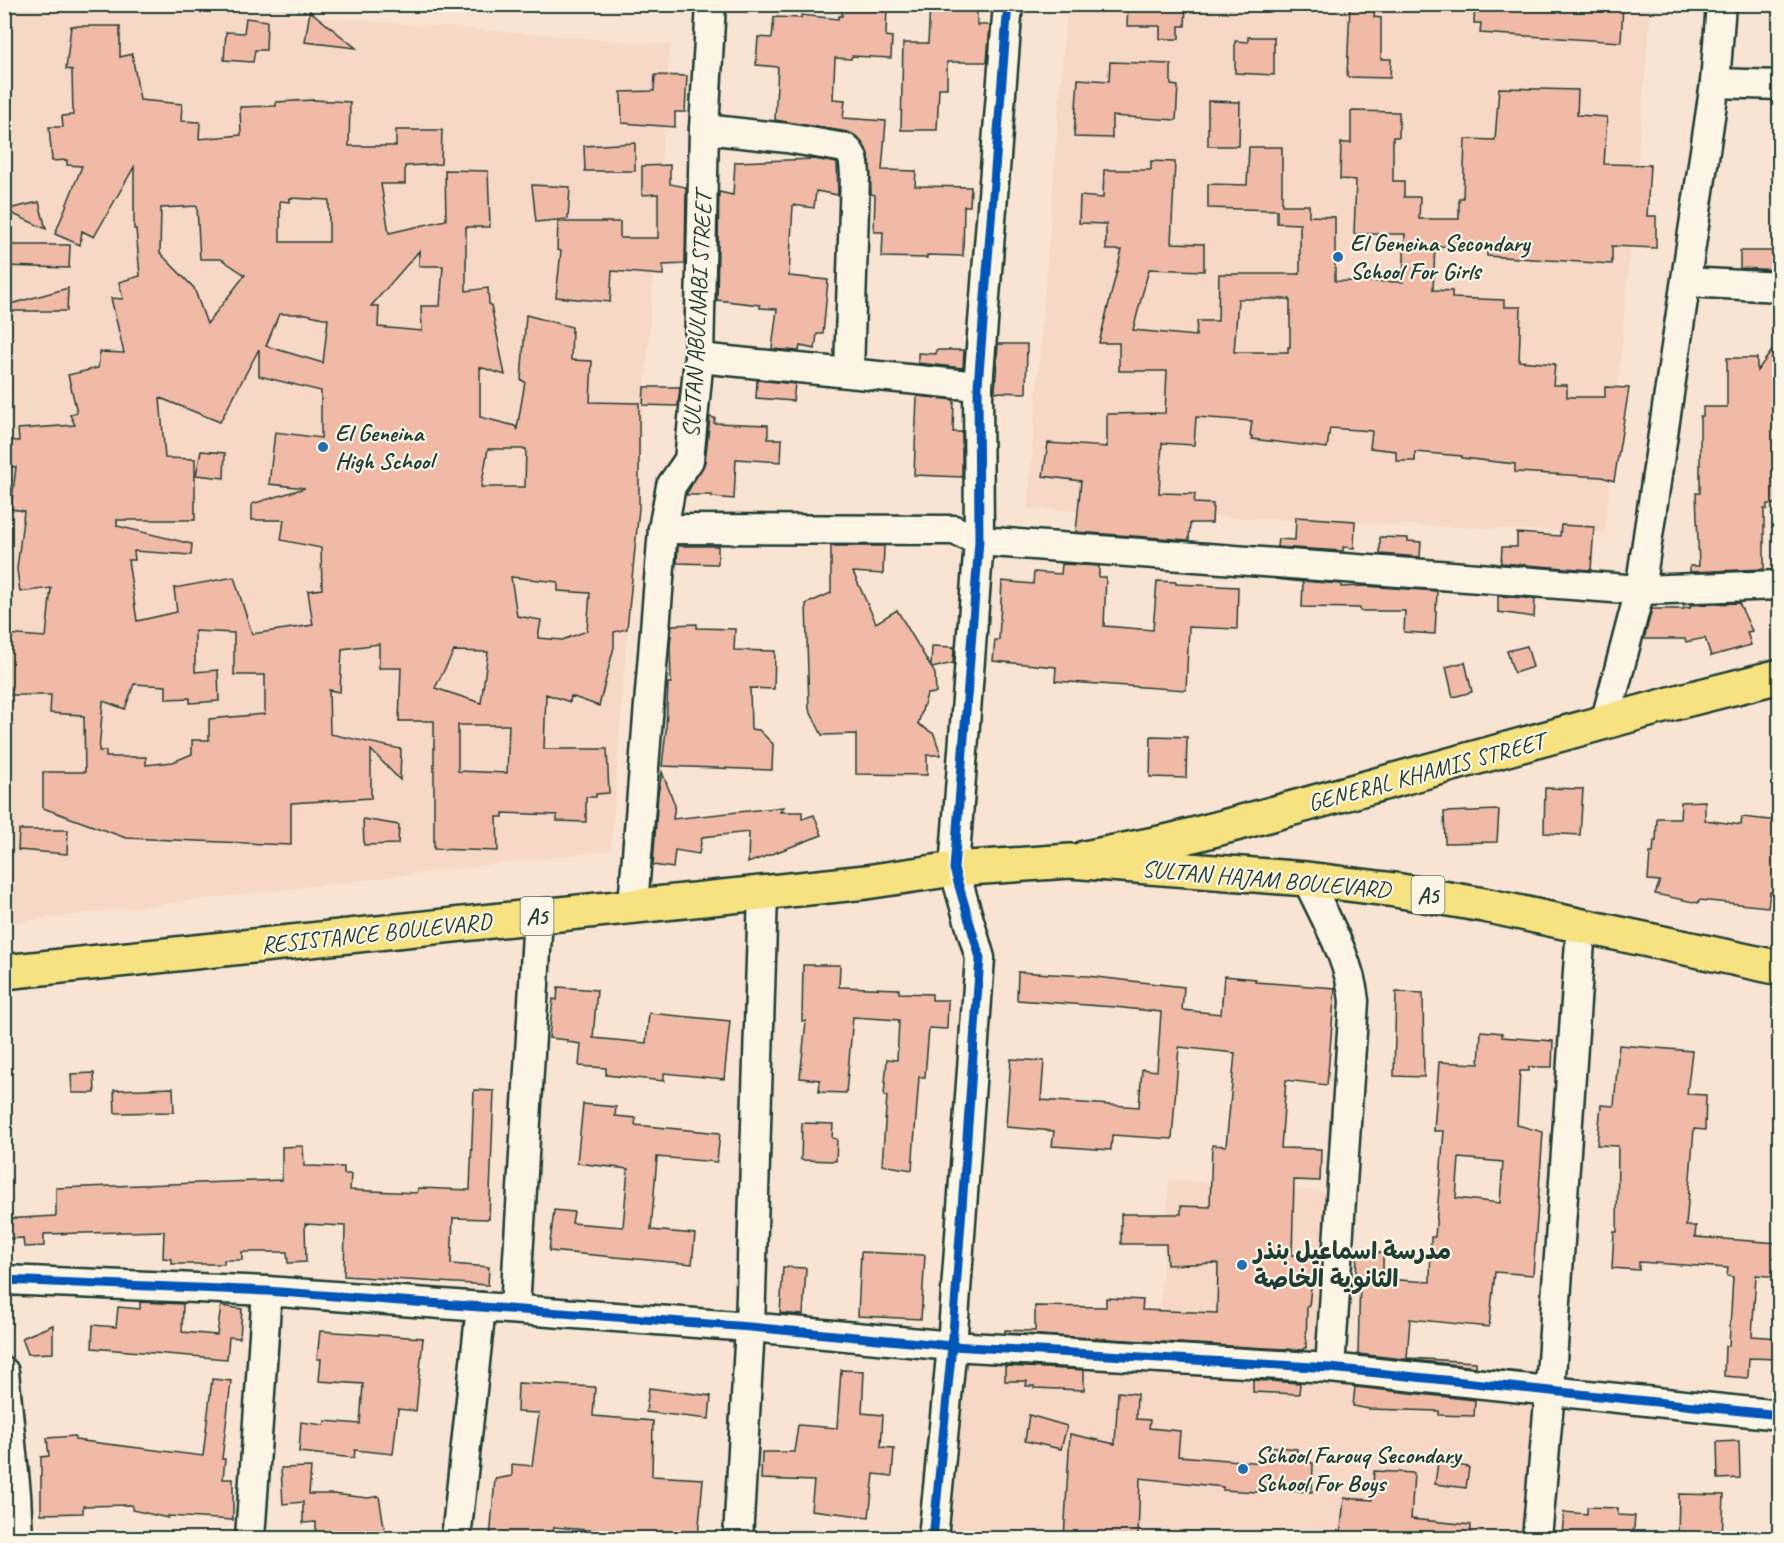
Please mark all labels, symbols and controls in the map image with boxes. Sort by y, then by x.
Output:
street label: SULTAN ABULNABI STREET [676,185,719,439]
place label: El Geneina Secondary School For Girls [1350,228,1531,286]
marker: El Geneina Secondary School For Girls [1331,250,1345,264]
place label: El Geneina High School [335,418,438,476]
marker: El Geneina High School [316,440,330,454]
street label: GENERAL KHAMIS STREET [1305,724,1553,818]
street label: SULTAN HAJAM BOULEVARD [1141,853,1393,905]
road number: A5 [1412,876,1444,914]
road number: A5 [520,897,554,935]
street label: RESISTANCE BOULEVARD [259,906,495,960]
place label: مدرسة اسماعيل بنذر الثانوية الخاصة [1252,1236,1451,1295]
marker: مدرسة اسماعيل بنذر الثانوية الخاصة [1235,1258,1249,1272]
place label: School Farouq Secondary School For Boys [1255,1440,1463,1498]
marker: School Farouq Secondary School For Boys [1236,1462,1250,1476]

